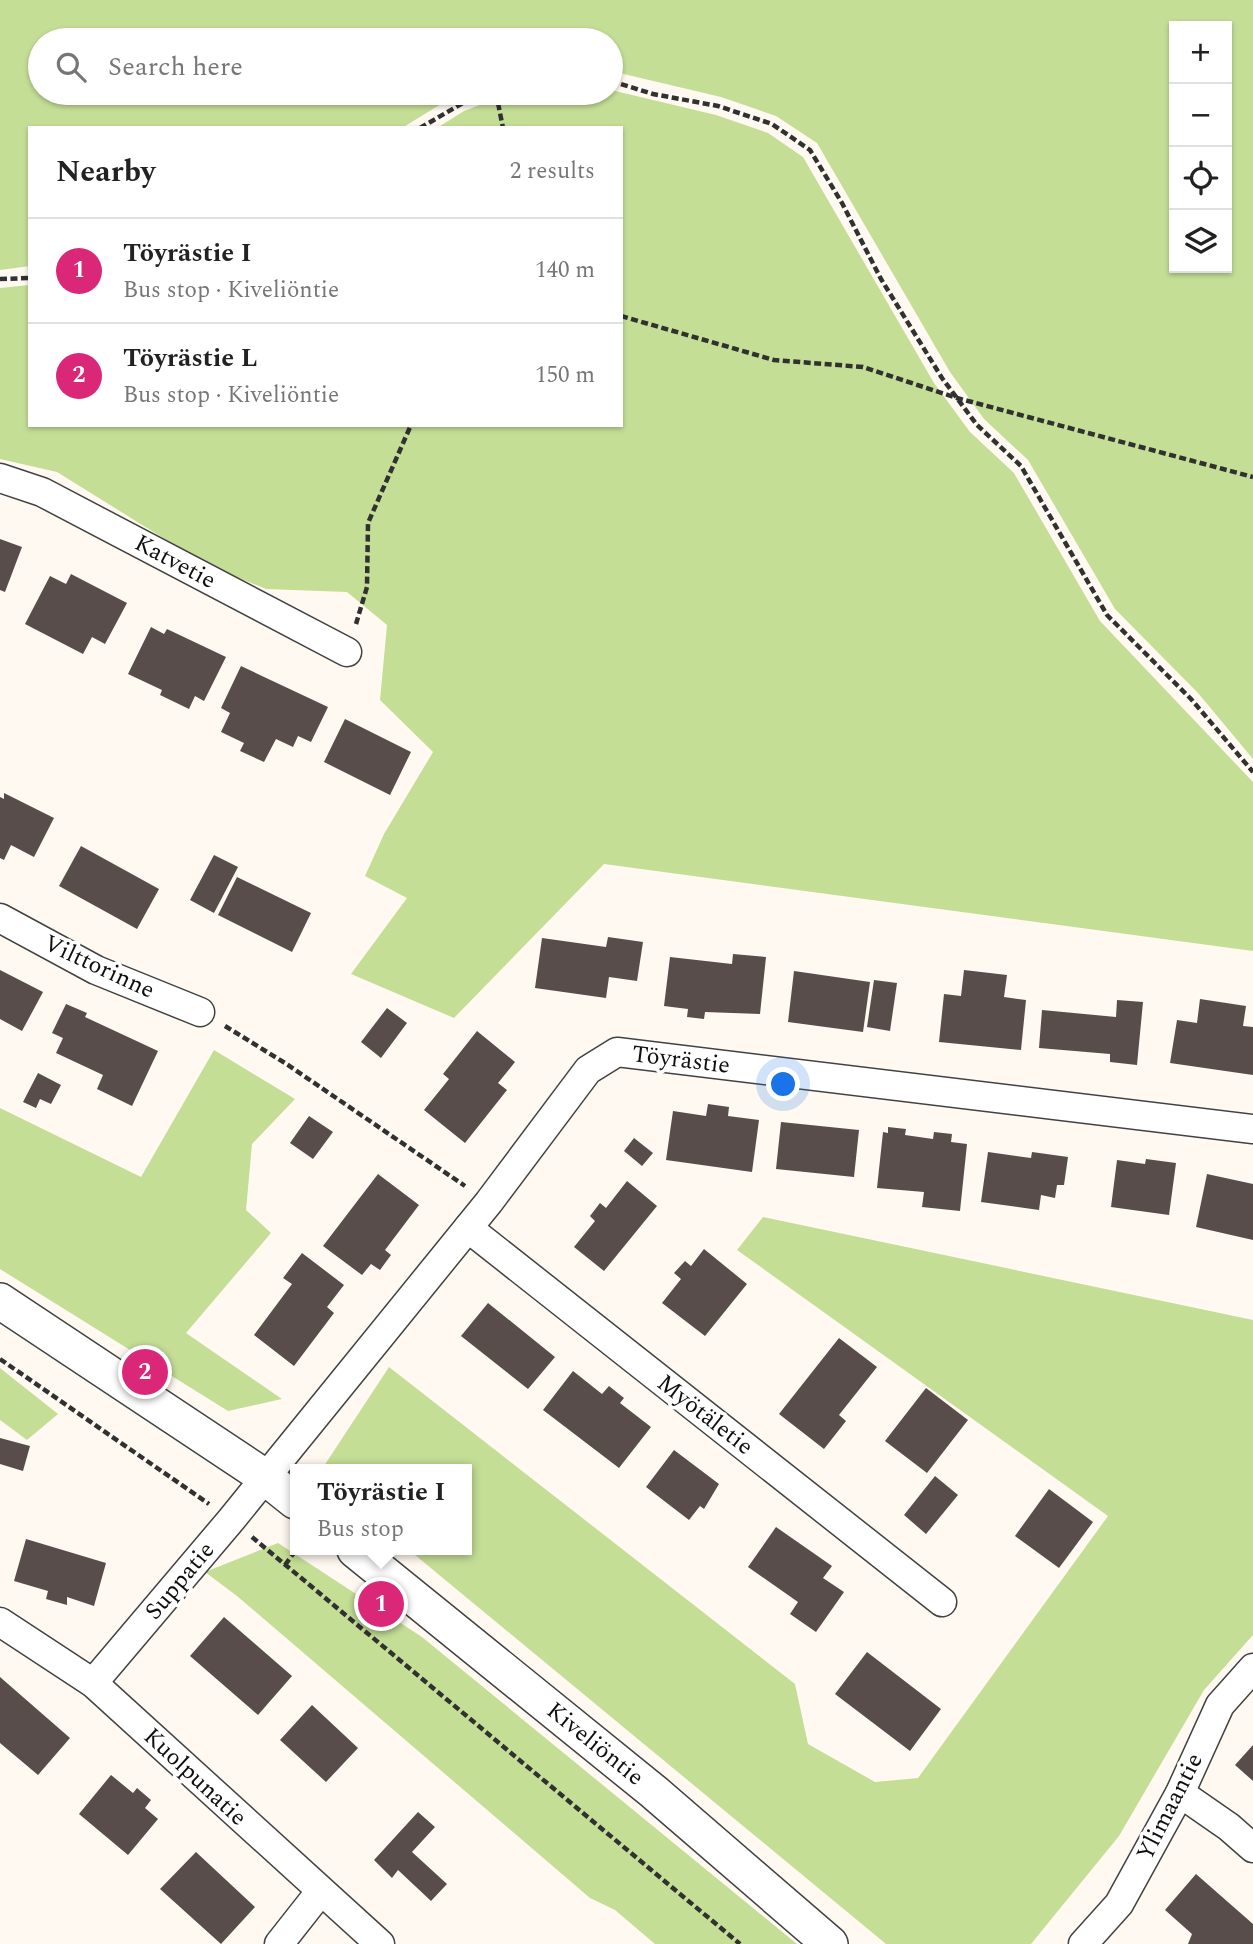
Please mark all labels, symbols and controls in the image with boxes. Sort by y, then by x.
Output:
map controls [1169,21,1232,273]
button: + [1169,21,1232,84]
search box [28,28,623,105]
text: Search here [108,47,243,87]
icon: search [52,48,90,86]
button: − [1169,84,1232,147]
button: locate [1169,147,1232,210]
text: Nearby [56,149,155,195]
text: 2 results [510,154,595,189]
button: layers [1169,210,1232,273]
text: Töyrästie I [123,233,251,273]
text: 1 [73,253,85,288]
text: 140 m [535,253,595,288]
text: Bus stop · Kiveliöntie [123,273,339,308]
text: Töyrästie L [123,338,258,378]
text: 2 [73,358,85,393]
text: 150 m [535,358,595,393]
text: Bus stop · Kiveliöntie [123,378,339,413]
street label: Katvetie [128,526,222,598]
street label: Vilttorinne [38,926,160,1008]
street label: Töyrästie [630,1036,732,1084]
your location [766,1067,800,1101]
pin: 2 [122,1346,168,1398]
street label: Myötäletie [649,1366,761,1464]
popup [290,1464,472,1555]
text: Töyrästie I [317,1472,445,1512]
text: Bus stop [317,1512,404,1547]
street label: Suppatie [136,1534,224,1628]
pin: 1 [358,1578,404,1630]
street label: Kiveliöntie [538,1693,652,1795]
street label: Kuolpunatie [135,1719,255,1835]
street label: Ylimaantie [1127,1747,1213,1867]

